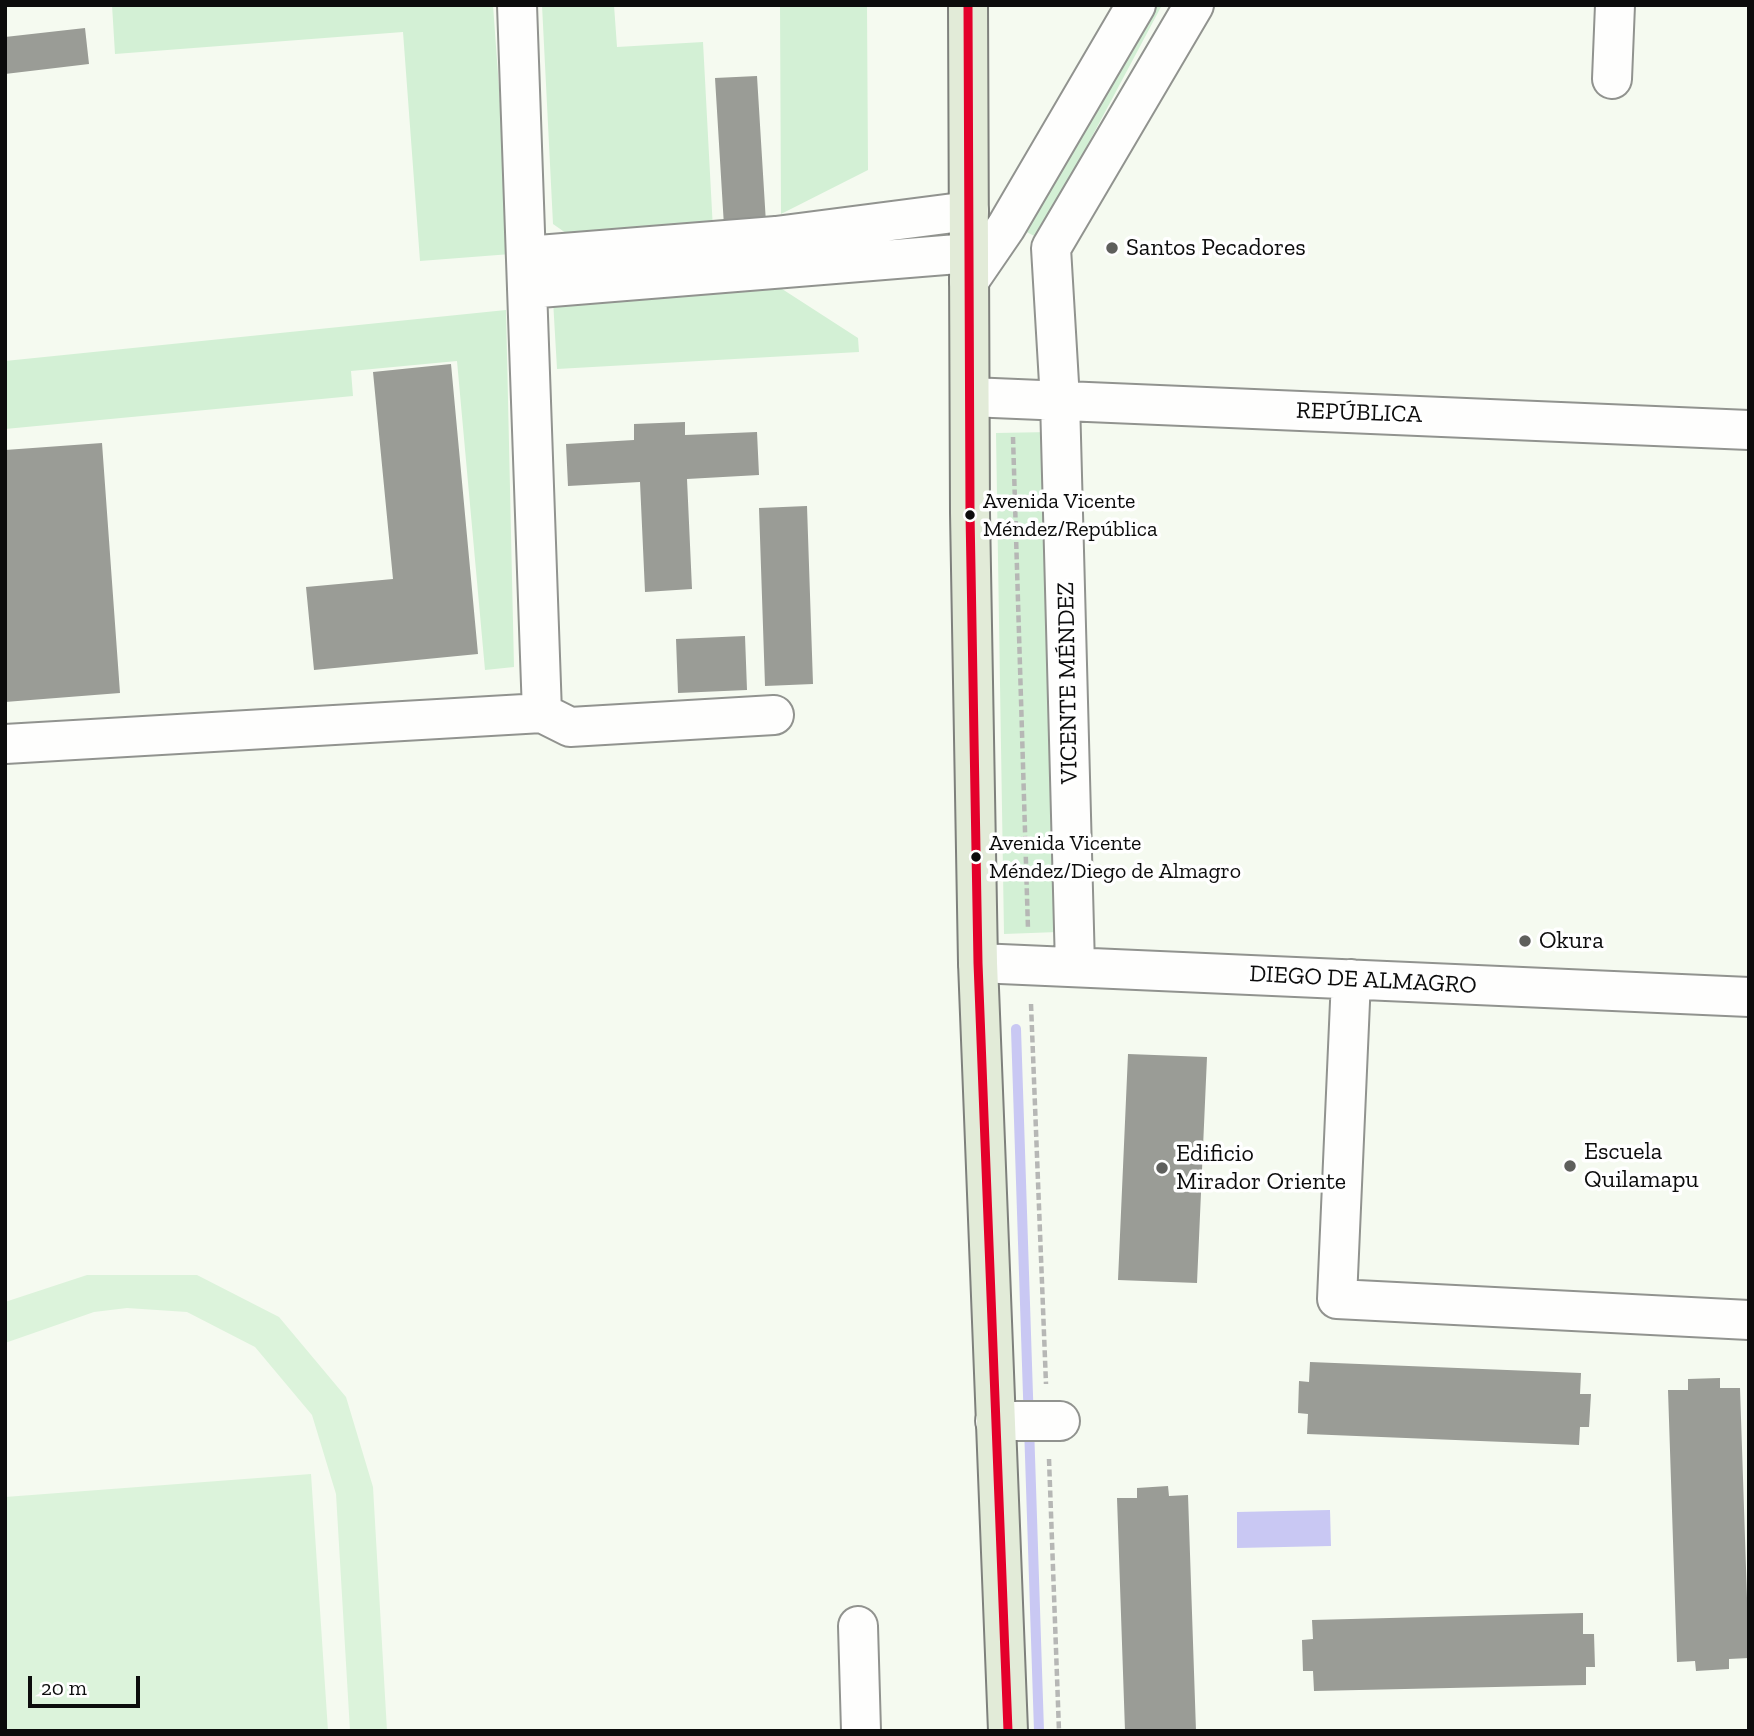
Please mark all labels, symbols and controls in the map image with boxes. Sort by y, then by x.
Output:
place label: Santos Pecadores [1126,234,1306,262]
marker: Santos Pecadores [1104,240,1120,256]
street label: REPÚBLICA [1296,396,1422,430]
place label: Avenida Vicente Méndez/República [983,489,1158,540]
marker: Avenida Vicente Méndez/República [963,508,977,522]
street label: VICENTE MÉNDEZ [1052,582,1084,784]
place label: Avenida Vicente Méndez/Diego de Almagro [989,831,1241,882]
marker: Avenida Vicente Méndez/Diego de Almagro [969,850,983,864]
place label: Okura [1539,927,1604,955]
marker: Okura [1517,933,1533,949]
street label: DIEGO DE ALMAGRO [1249,960,1477,1000]
place label: Escuela Quilamapu [1584,1138,1699,1194]
place label: Edificio Mirador Oriente [1176,1140,1346,1196]
marker: Escuela Quilamapu [1562,1158,1578,1174]
marker: Edificio Mirador Oriente [1154,1160,1170,1176]
scale bar [32,1662,144,1706]
text: 20 m [41,1675,87,1700]

